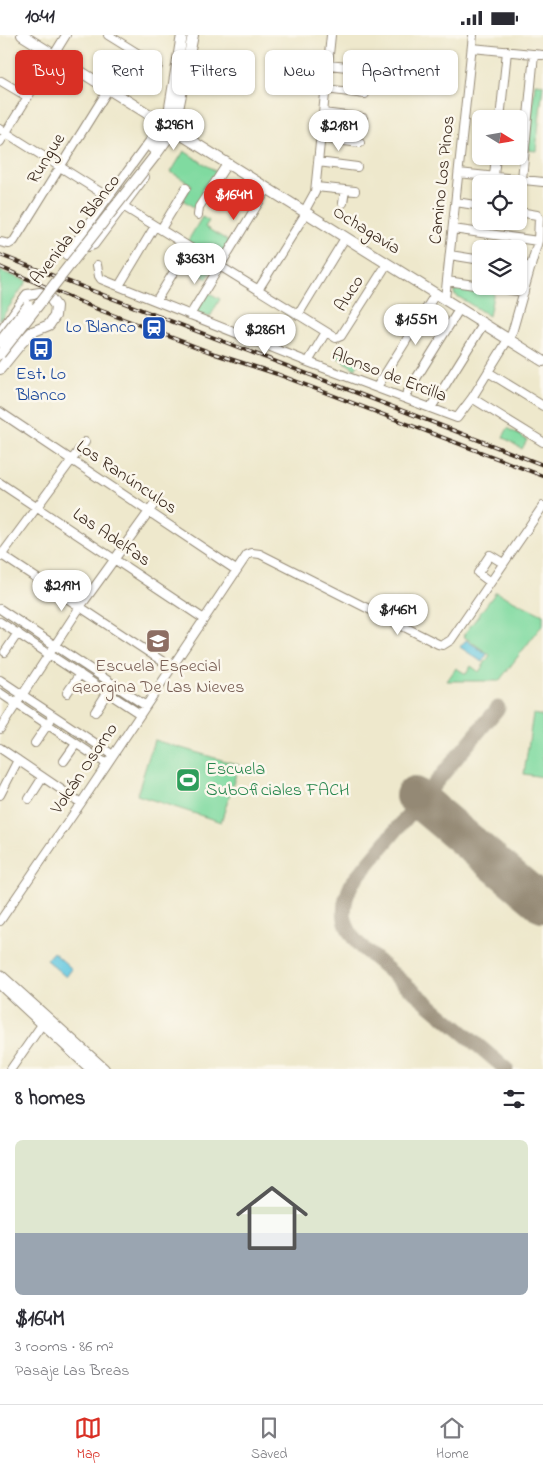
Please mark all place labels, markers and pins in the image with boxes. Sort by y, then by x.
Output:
pin: $296M [139,109,209,151]
pin: $218M [304,109,374,152]
pin: $164M [199,179,269,221]
pin: $363M [160,243,230,285]
pin: $155M [381,303,451,346]
pin: $286M [230,313,300,356]
place label: Lo Blanco [65,315,136,341]
station icon: Lo Blanco [141,315,167,341]
bus stop icon: Est. Lo Blanco [28,336,54,362]
place label: Est. Lo Blanco [15,362,66,409]
pin: $219M [27,569,97,612]
pin: $146M [363,593,433,636]
school or university icon: Escuela Especial Georgina De Las Nieves [145,628,171,654]
place label: Escuela Especial Georgina De Las Nieves [72,654,244,702]
place label: Escuela SubOficiales FACH [206,757,350,804]
sports icon: Escuela SubOficiales FACH [175,767,201,793]

